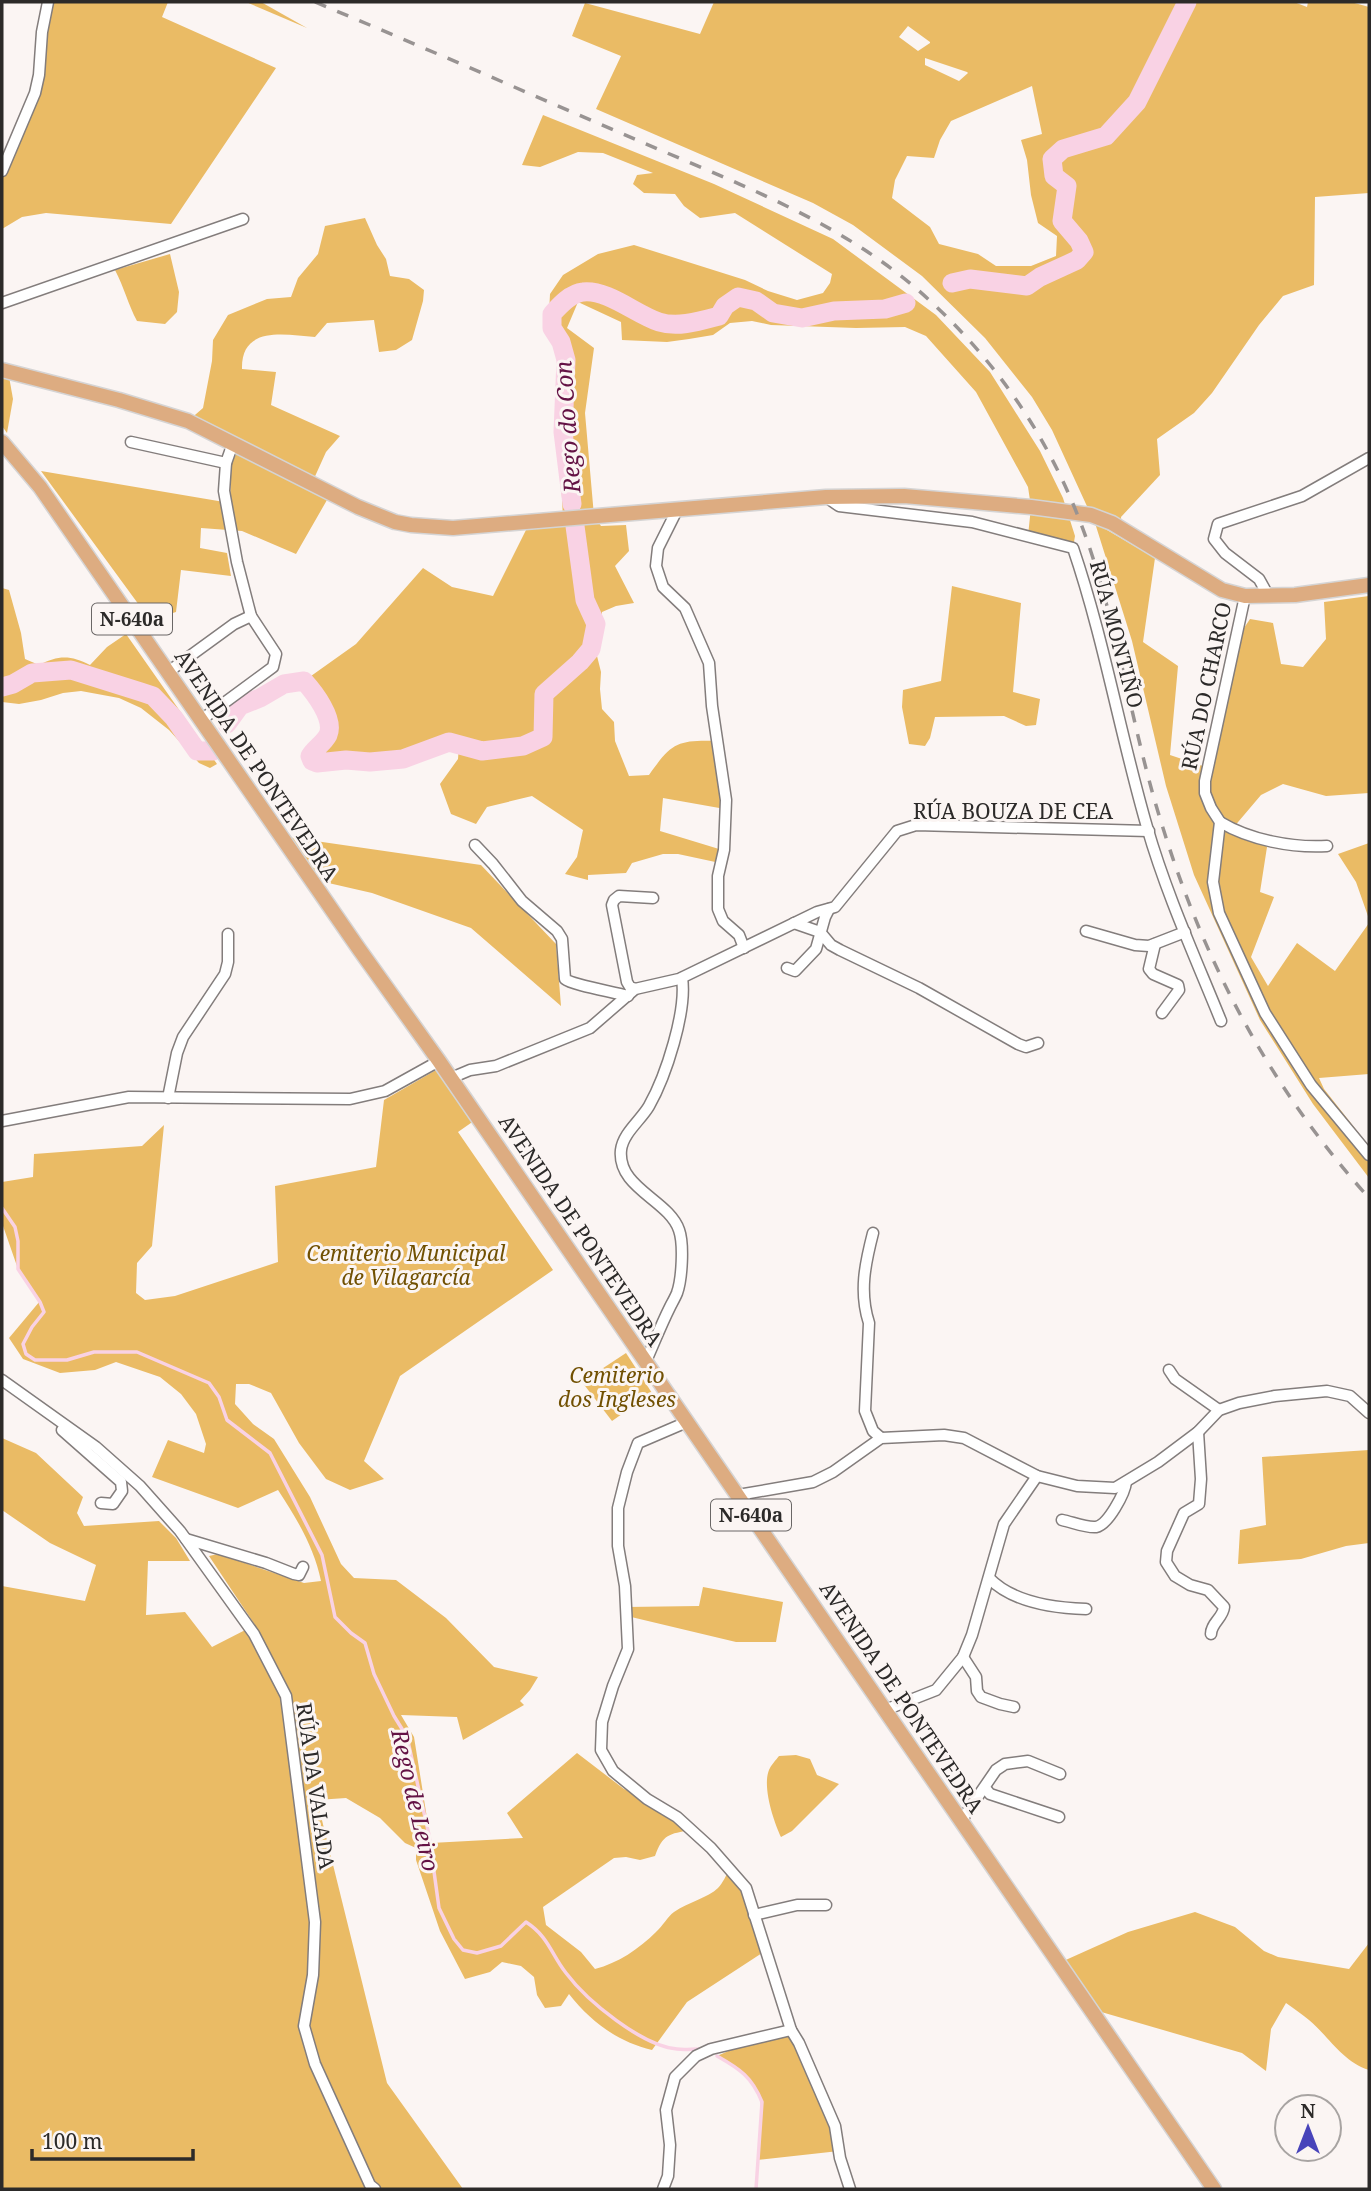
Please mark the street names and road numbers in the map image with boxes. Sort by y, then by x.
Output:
street label: RÚA MONTIÑO [1084,557,1150,711]
street label: RÚA DO CHARCO [1175,599,1237,773]
road number: N-640a [92,604,172,634]
street label: AVENIDA DE PONTEVEDRA [169,644,345,887]
street label: RÚA BOUZA DE CEA [913,797,1113,825]
street label: AVENIDA DE PONTEVEDRA [493,1109,669,1352]
road number: N-640a [711,1499,791,1530]
street label: AVENIDA DE PONTEVEDRA [814,1576,990,1819]
street label: RÚA DA VALADA [290,1701,342,1872]

